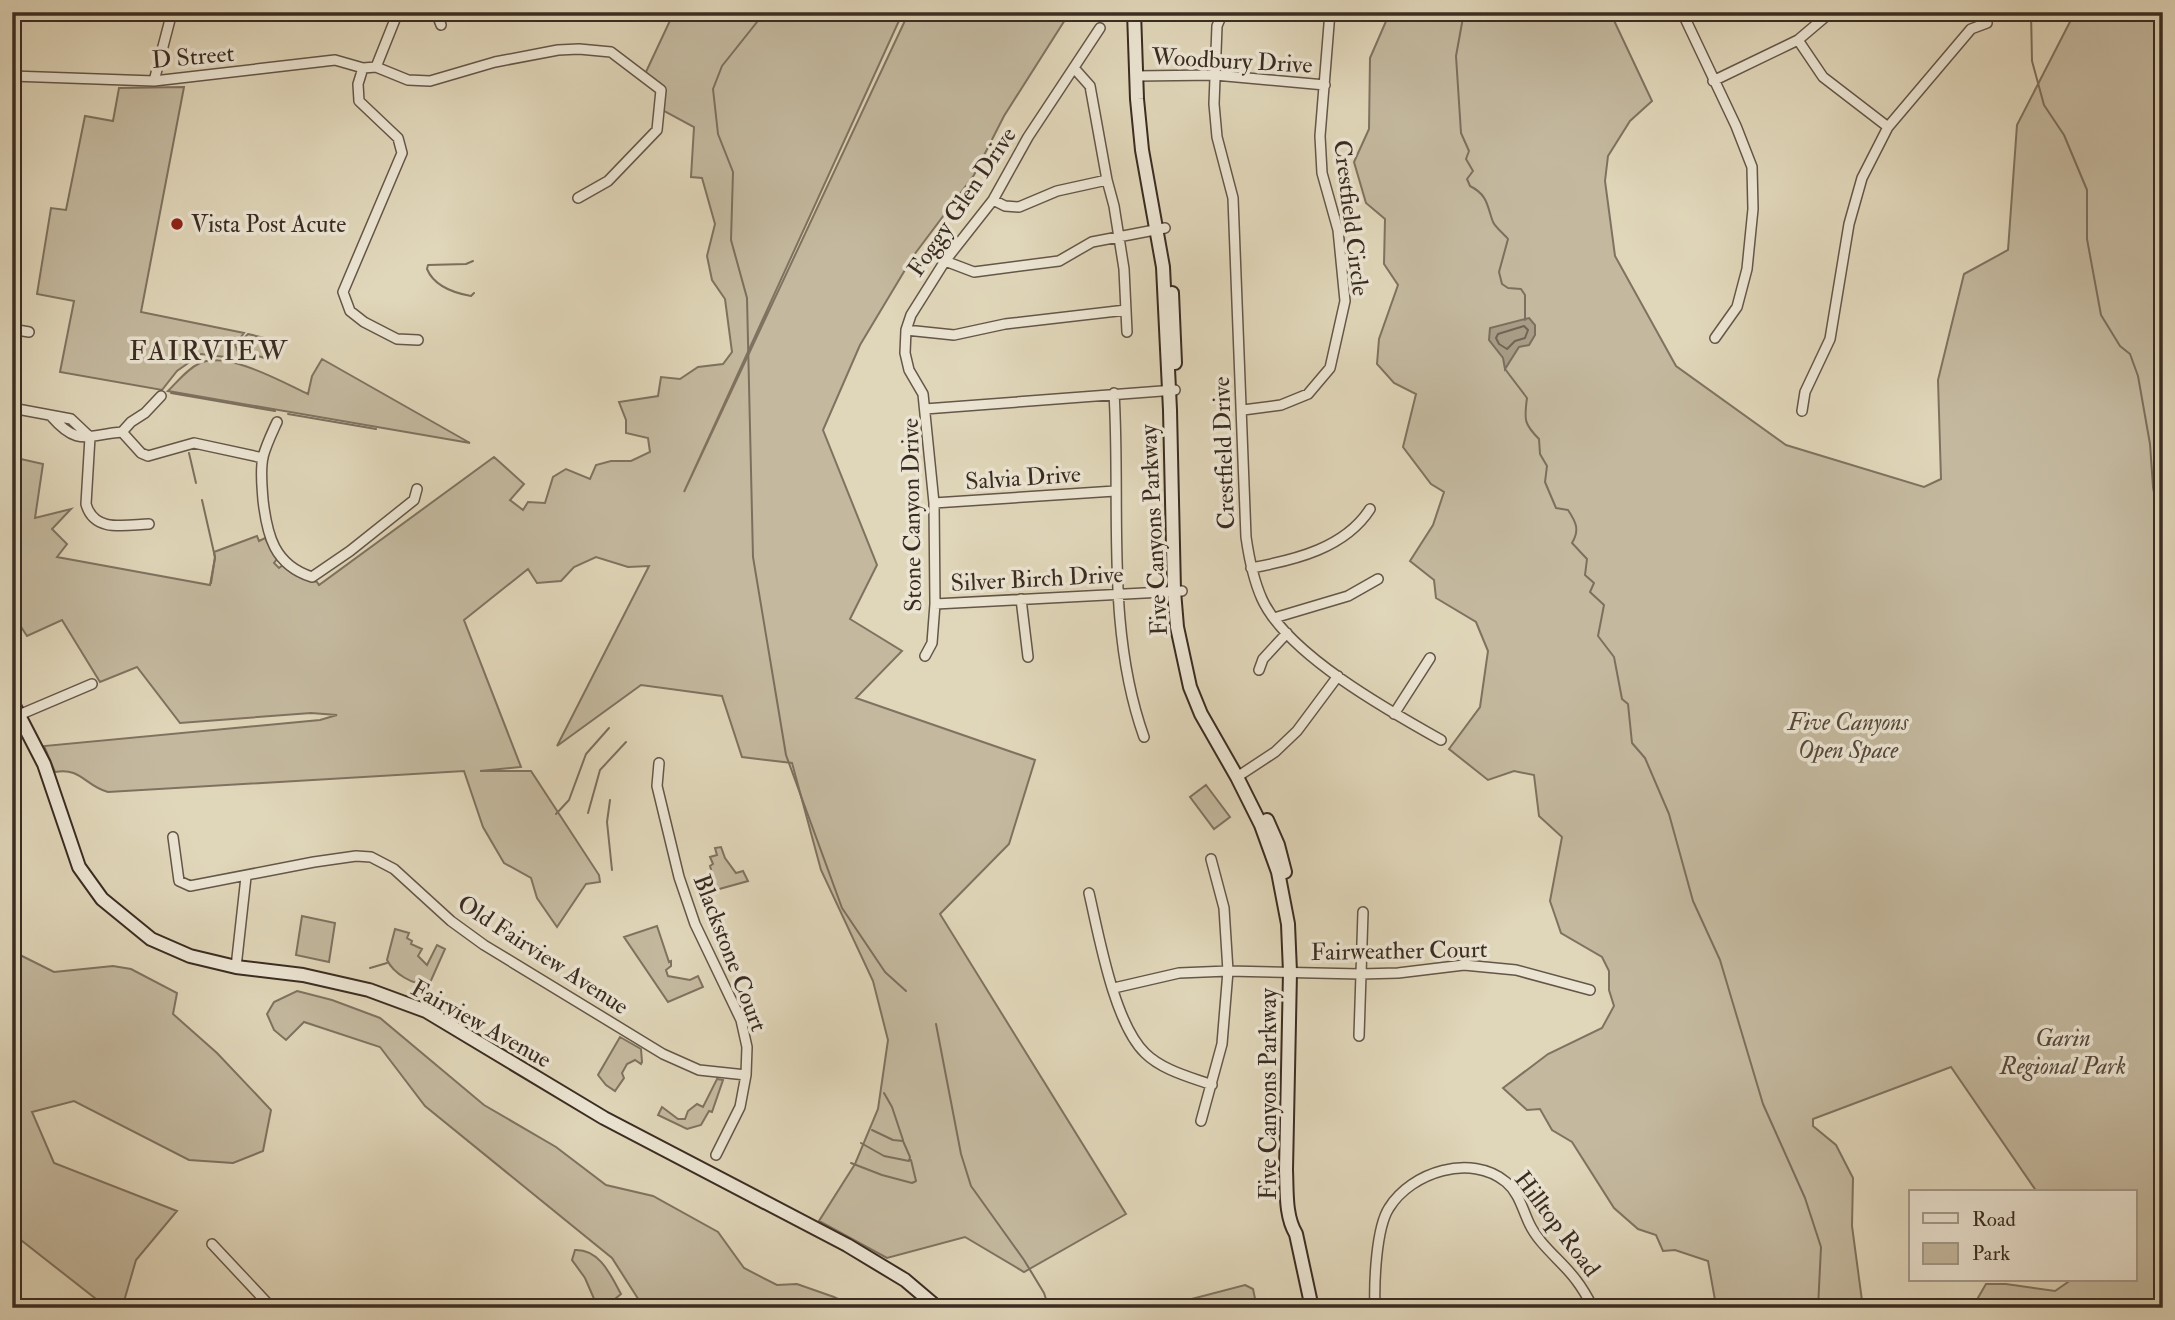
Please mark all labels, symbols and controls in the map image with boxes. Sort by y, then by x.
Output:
street label: D Street [151,38,236,76]
street label: Woodbury Drive [1150,41,1313,81]
street label: Foggy Glen Drive [900,121,1024,283]
street label: Crestfield Circle [1326,138,1376,298]
place label: Vista Post Acute [191,209,346,240]
marker: Vista Post Acute [169,216,185,232]
district label: FAIRVIEW [129,334,289,369]
street label: Crestfield Drive [1206,376,1242,530]
street label: Stone Canyon Drive [895,418,929,612]
street label: Five Canyons Parkway [1133,423,1175,637]
street label: Salvia Drive [964,458,1082,498]
street label: Silver Birch Drive [950,559,1124,599]
park label: Five Canyons Open Space [1787,707,1909,766]
street label: Blackstone Court [686,870,774,1036]
street label: Old Fairview Avenue [451,888,635,1022]
street label: Fairweather Court [1310,934,1488,968]
street label: Fairview Avenue [405,973,557,1075]
street label: Five Canyons Parkway [1253,988,1284,1200]
park label: Garin Regional Park [1999,1023,2126,1082]
street label: Hilltop Road [1507,1165,1607,1283]
legend [1909,1190,2136,1282]
text: Road [1972,1206,2017,1233]
text: Park [1972,1240,2010,1267]

